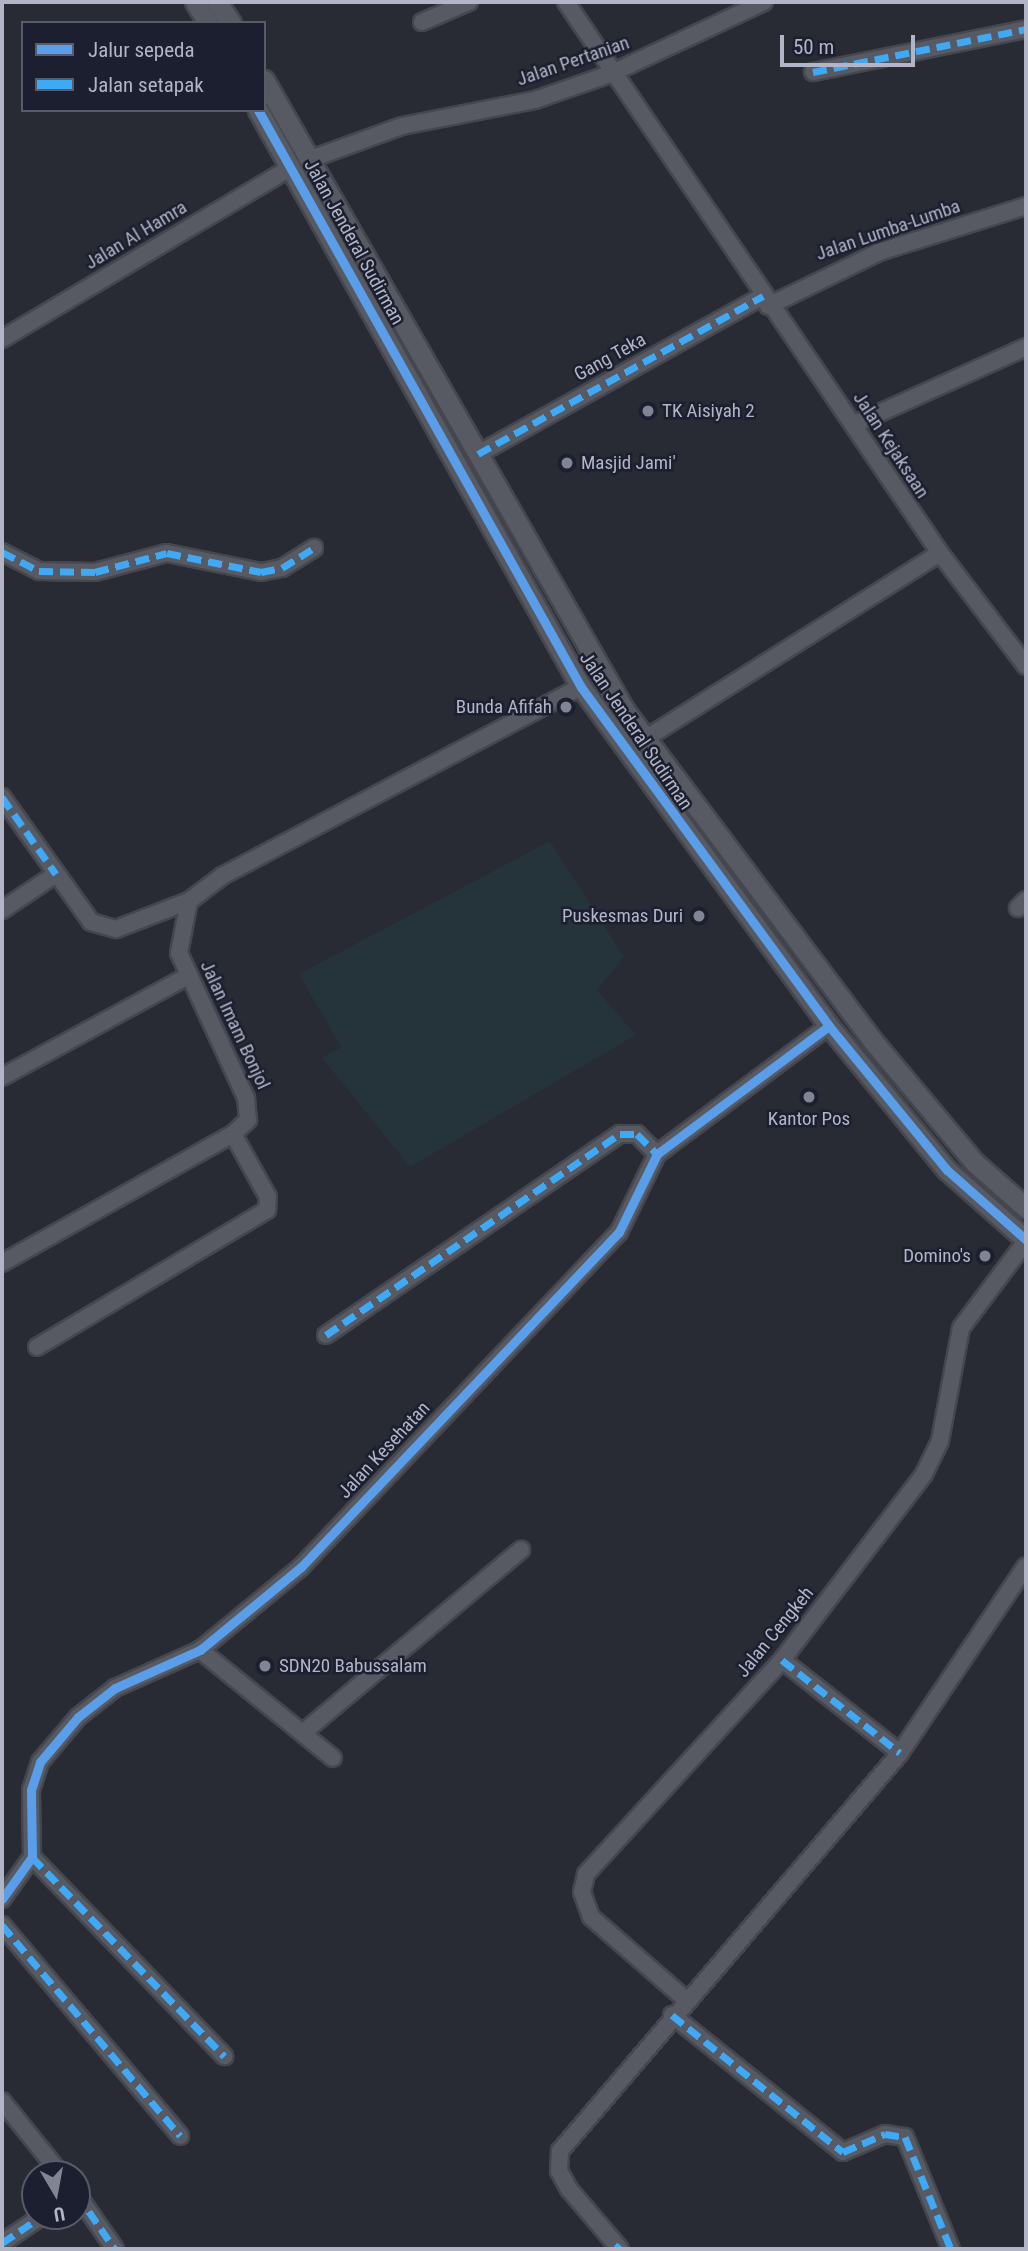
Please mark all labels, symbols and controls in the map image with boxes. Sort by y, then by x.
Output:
legend [21,21,266,112]
scale bar [783,21,918,65]
street label: Jalan Pertanian [514,31,632,91]
text: 50 m [793,35,834,59]
text: Jalur sepeda [88,38,195,62]
text: Jalan setapak [88,73,204,97]
street label: Jalan Jenderal Sudirman [299,155,409,329]
street label: Jalan Lumba-Lumba [813,195,963,265]
street label: Jalan Al Hamra [81,196,191,274]
street label: Gang Teka [570,328,650,386]
street label: Jalan Kejaksaan [848,387,934,503]
place label: TK Aisiyah 2 [662,400,755,422]
marker: TK Aisiyah 2 [640,403,656,419]
place label: Masjid Jami' [581,452,676,474]
marker: Masjid Jami' [559,455,575,471]
street label: Jalan Jenderal Sudirman [575,648,697,814]
place label: Bunda Afifah [456,696,552,718]
marker: Bunda Afifah [558,699,574,715]
place label: Puskesmas Duri [562,905,683,927]
marker: Puskesmas Duri [689,906,709,926]
street label: Jalan Imam Bonjol [195,957,275,1093]
marker: Kantor Pos [801,1089,817,1105]
place label: Kantor Pos [768,1108,850,1130]
place label: Domino's [903,1245,971,1267]
marker: Domino's [977,1248,993,1264]
street label: Jalan Kesehatan [333,1397,435,1503]
street label: Jalan Cengkeh [732,1582,818,1682]
place label: SDN20 Babussalam [279,1655,427,1677]
marker: SDN20 Babussalam [257,1658,273,1674]
north arrow [21,2160,91,2230]
text: U [52,2202,67,2226]

